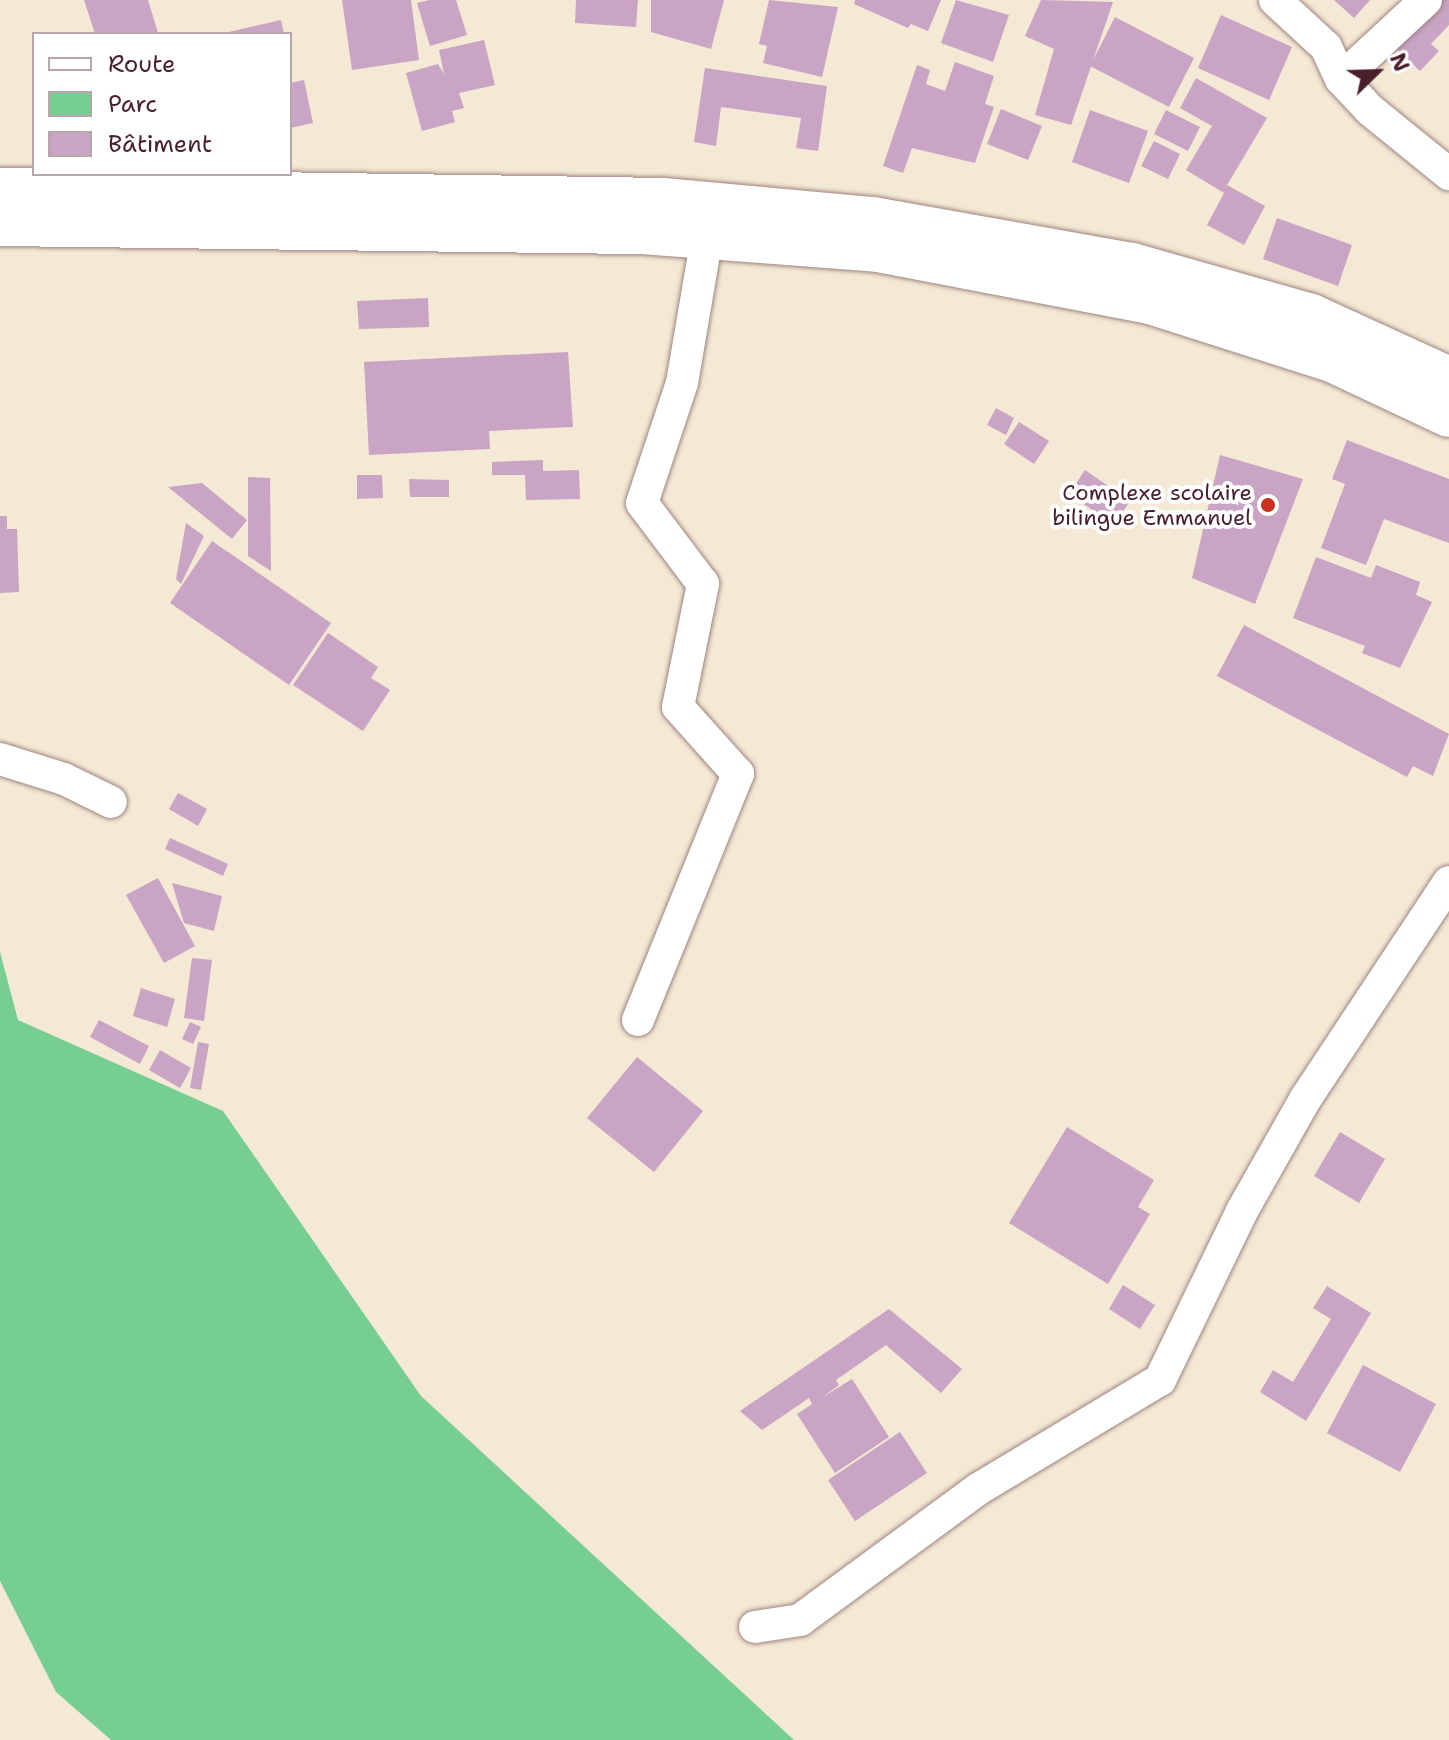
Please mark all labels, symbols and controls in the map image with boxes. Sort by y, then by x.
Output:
legend [32,32,292,176]
north arrow [1337,32,1417,112]
text: Route [108,48,176,80]
text: N [1383,49,1416,76]
text: Parc [108,88,157,120]
text: Bâtiment [108,128,212,160]
place label: Complexe scolaire bilingue Emmanuel [1052,479,1252,530]
marker: Complexe scolaire bilingue Emmanuel [1259,496,1277,514]

